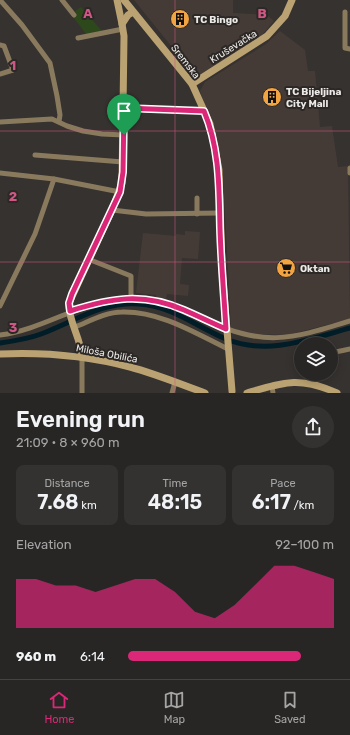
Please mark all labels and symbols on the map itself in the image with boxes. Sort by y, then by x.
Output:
text: A [83,6,93,21]
text: B [257,6,267,21]
building icon: TC Bingo [169,8,191,30]
place label: TC Bingo [194,14,238,26]
street label: Kruševačka [208,28,259,66]
street label: Sremska [168,42,202,81]
text: 1 [10,58,16,73]
building icon: TC Bijeljina City Mall [261,86,283,108]
place label: TC Bijeljina City Mall [286,86,341,110]
pin [107,94,141,135]
text: 2 [9,189,17,204]
supermarket icon: Oktan [275,257,297,279]
place label: Oktan [300,263,330,275]
text: 3 [9,320,18,335]
street label: Miloša Obilića [75,342,139,366]

